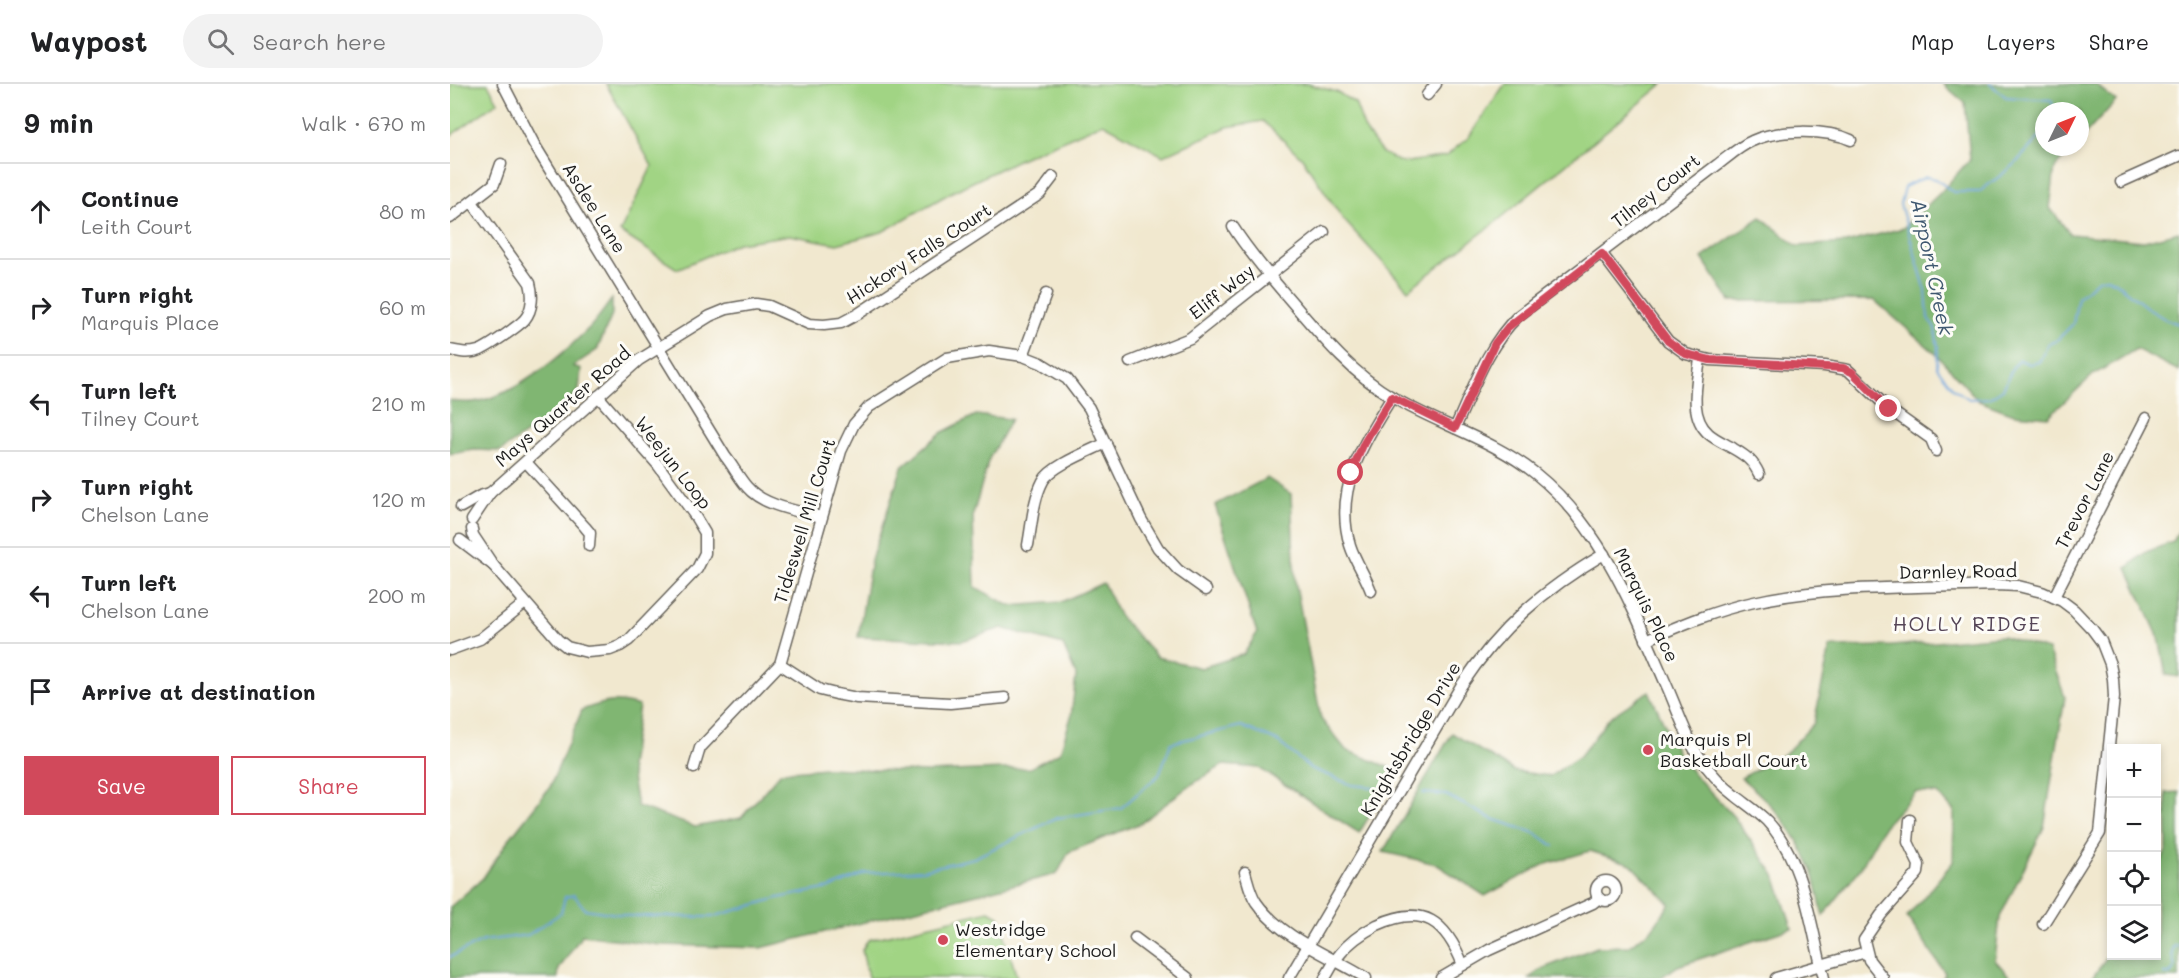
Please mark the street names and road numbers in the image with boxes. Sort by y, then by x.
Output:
street label: Tilney Court [1606,148,1705,233]
street label: Asdee Lane [558,158,632,257]
street label: Hickory Falls Court [841,197,996,309]
street label: Eliff Way [1184,258,1259,324]
street label: Mays Quarter Road [489,341,635,472]
street label: Weejun Loop [630,411,718,514]
street label: Tideswell Mill Court [767,435,841,606]
street label: Trevor Lane [2049,446,2119,553]
street label: Marquis Place [1609,543,1685,666]
street label: Darnley Road [1899,558,2017,584]
street label: Knightsbridge Drive [1355,657,1466,820]

